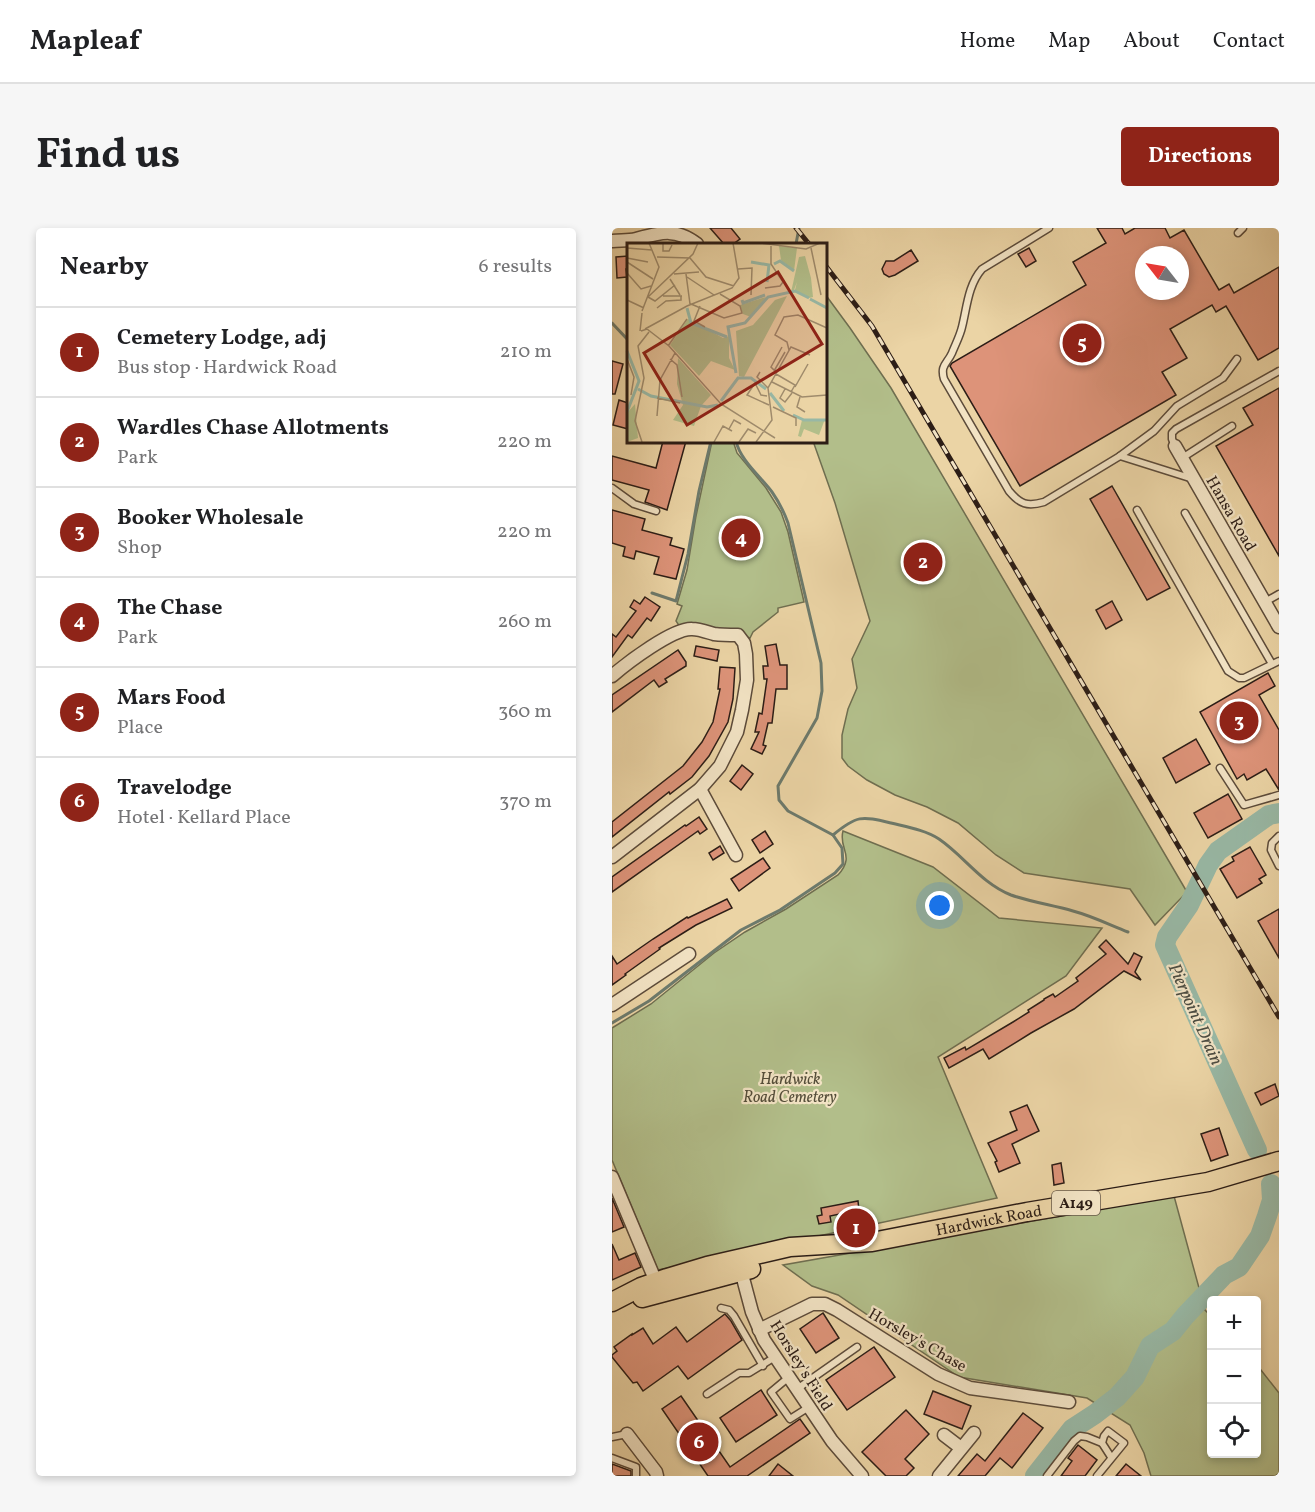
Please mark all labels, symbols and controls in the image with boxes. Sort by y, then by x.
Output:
text: Mapleaf [30,22,140,61]
text: Home [960,27,1015,56]
text: Map [1048,27,1090,56]
text: About [1123,27,1180,56]
text: Contact [1213,27,1285,56]
text: Find us [36,127,180,186]
button: Directions [1121,127,1279,186]
inset map [627,243,826,442]
north arrow [1135,246,1189,300]
text: Nearby [60,249,149,285]
text: 6 results [479,253,552,281]
pin: 5 [1062,320,1102,366]
text: Cemetery Lodge, adj [117,323,326,354]
text: 1 [75,338,84,366]
text: 210 m [500,338,552,366]
text: Bus stop · Hardwick Road [117,354,337,382]
text: Wardles Chase Allotments [117,413,389,444]
text: 2 [74,428,85,456]
text: 220 m [497,428,552,456]
text: Park [117,444,158,472]
street label: Hansa Road [1200,472,1261,556]
text: Booker Wholesale [117,503,304,534]
pin: 4 [722,516,760,560]
text: 3 [74,518,85,546]
text: 220 m [497,518,552,546]
text: Shop [117,534,162,562]
pin: 2 [904,540,942,584]
text: The Chase [117,593,223,624]
text: 4 [73,608,86,636]
text: 260 m [497,608,552,636]
text: Park [117,624,158,652]
text: Mars Food [117,683,226,714]
text: 5 [75,698,84,726]
text: 360 m [498,698,552,726]
pin: 3 [1220,698,1258,744]
text: Place [117,714,163,742]
text: Travelodge [117,773,232,804]
text: 6 [74,788,85,816]
text: 370 m [499,788,552,816]
text: Hotel · Kellard Place [117,804,291,832]
your location [925,891,954,920]
water label: Pierpoint Drain [1161,960,1228,1070]
park label: Hardwick Road Cemetery [743,1069,837,1109]
road number: A149 [1052,1191,1100,1215]
street label: Hardwick Road [934,1201,1044,1242]
pin: 1 [836,1206,876,1250]
map controls [1207,1296,1261,1458]
button: + [1207,1296,1261,1350]
street label: Horsley's Chase [864,1304,970,1378]
street label: Horsley's Field [764,1317,837,1416]
button: − [1207,1350,1261,1404]
button: locate [1207,1404,1261,1458]
pin: 6 [680,1420,718,1464]

